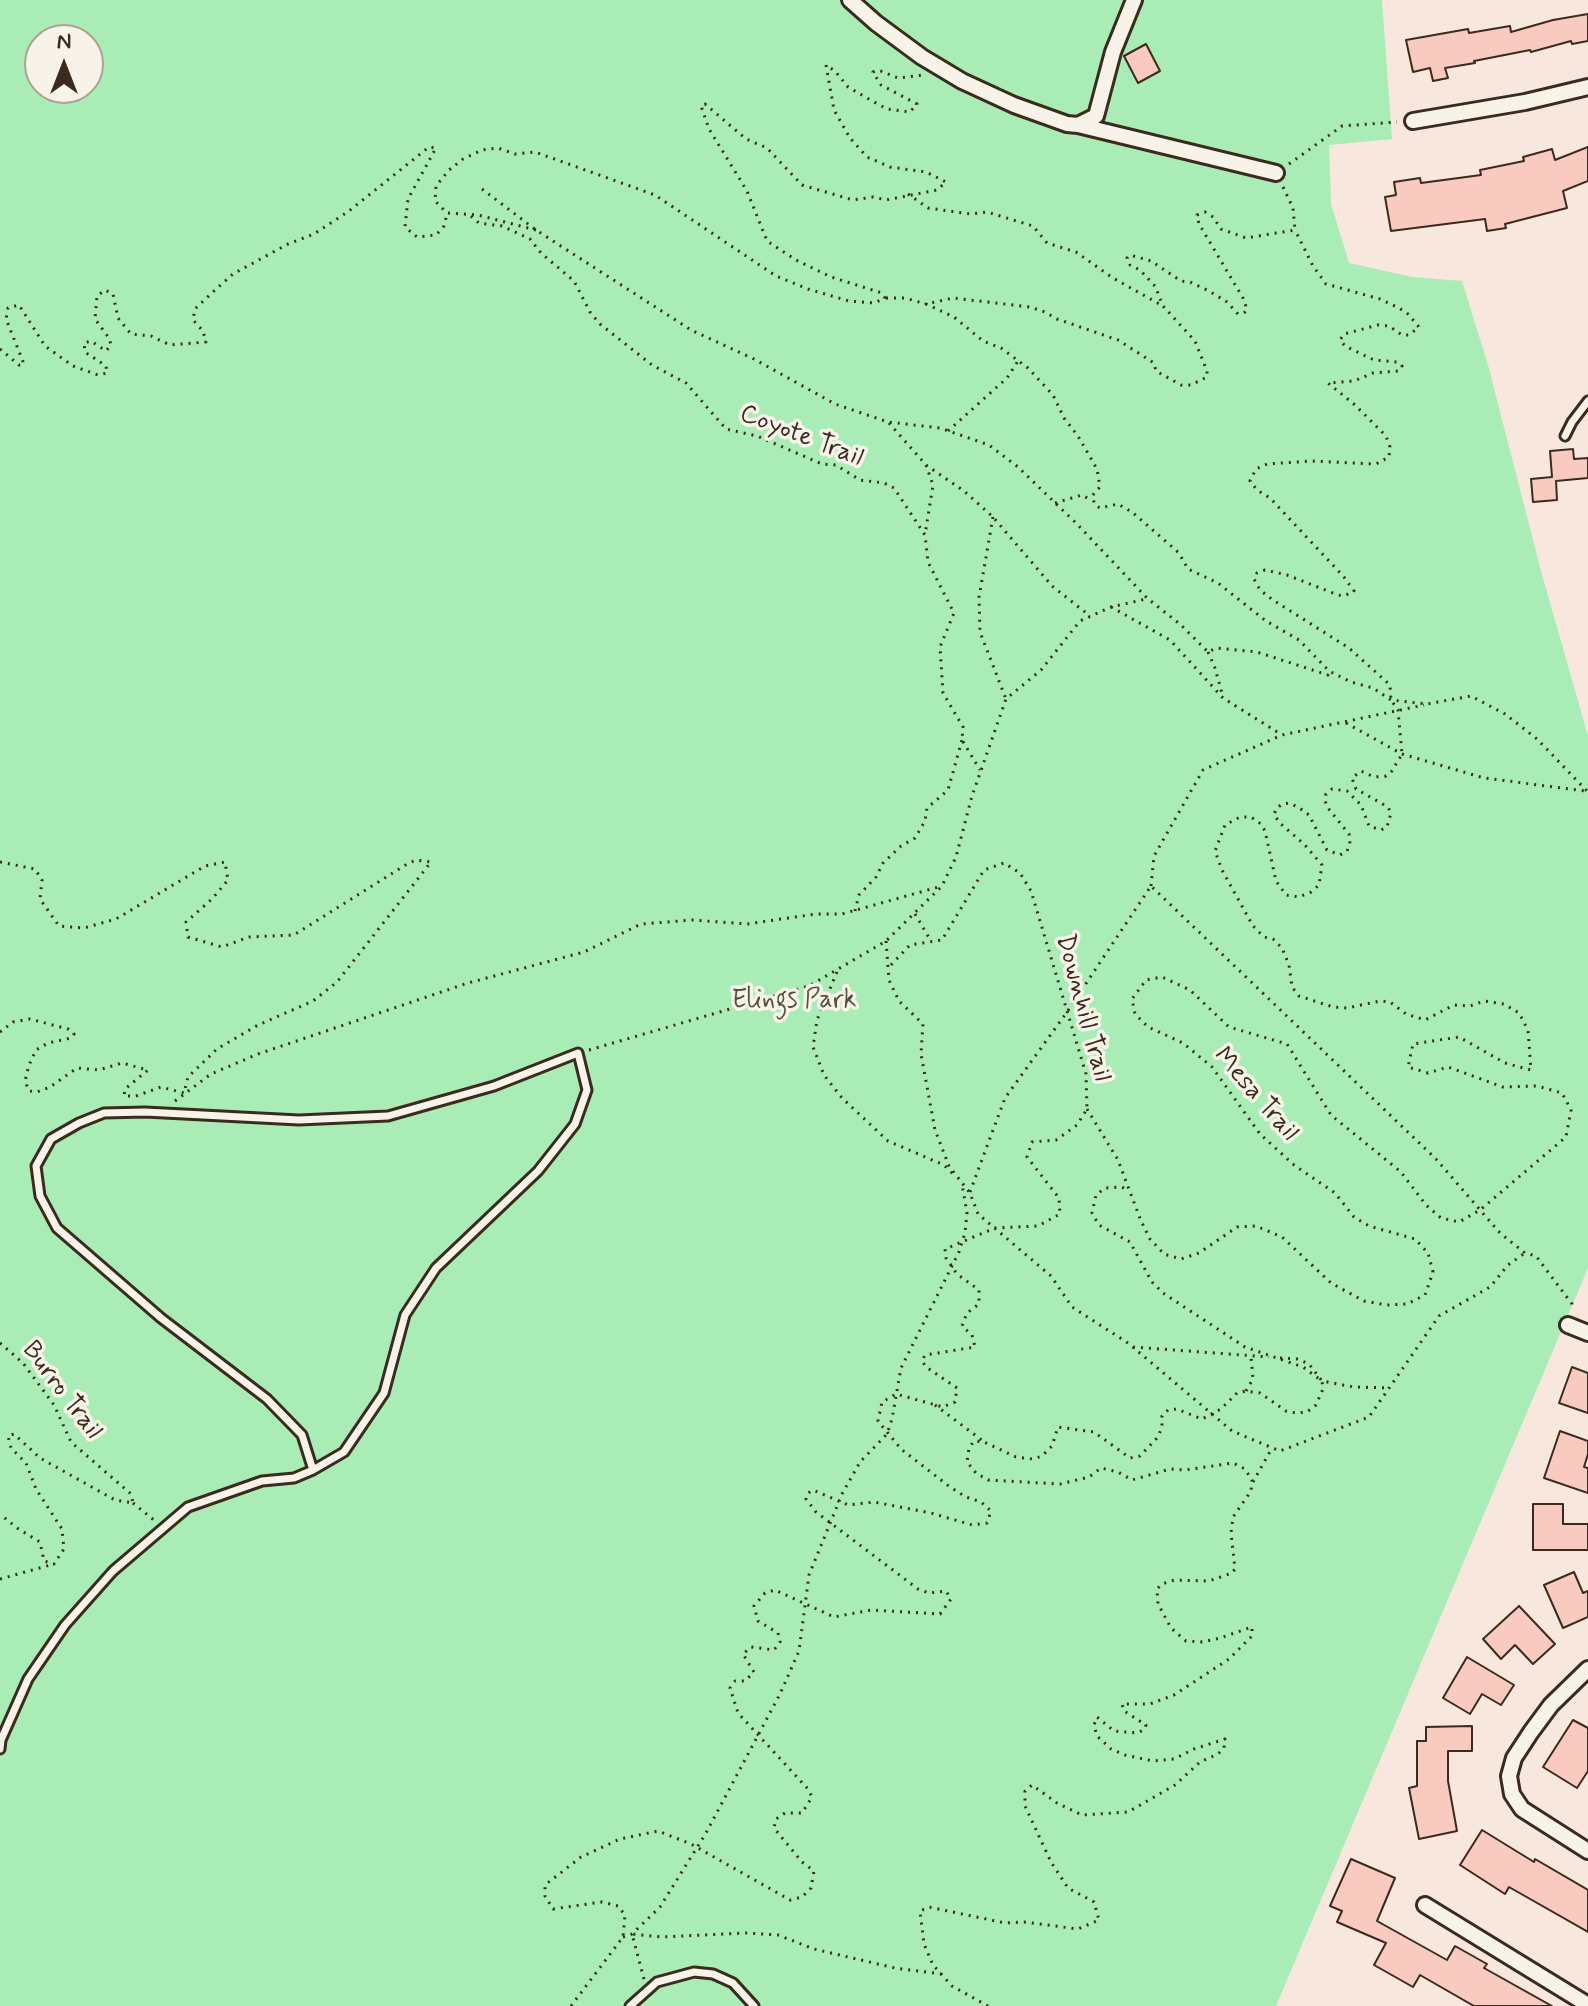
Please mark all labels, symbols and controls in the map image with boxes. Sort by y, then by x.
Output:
north arrow [24,24,104,104]
text: N [57,28,71,56]
street label: Coyote Trail [735,399,867,475]
street label: Downhill Trail [1047,931,1117,1085]
park label: Elings Park [732,986,856,1018]
street label: Mesa Trail [1206,1042,1304,1148]
street label: Burro Trail [14,1336,108,1446]

